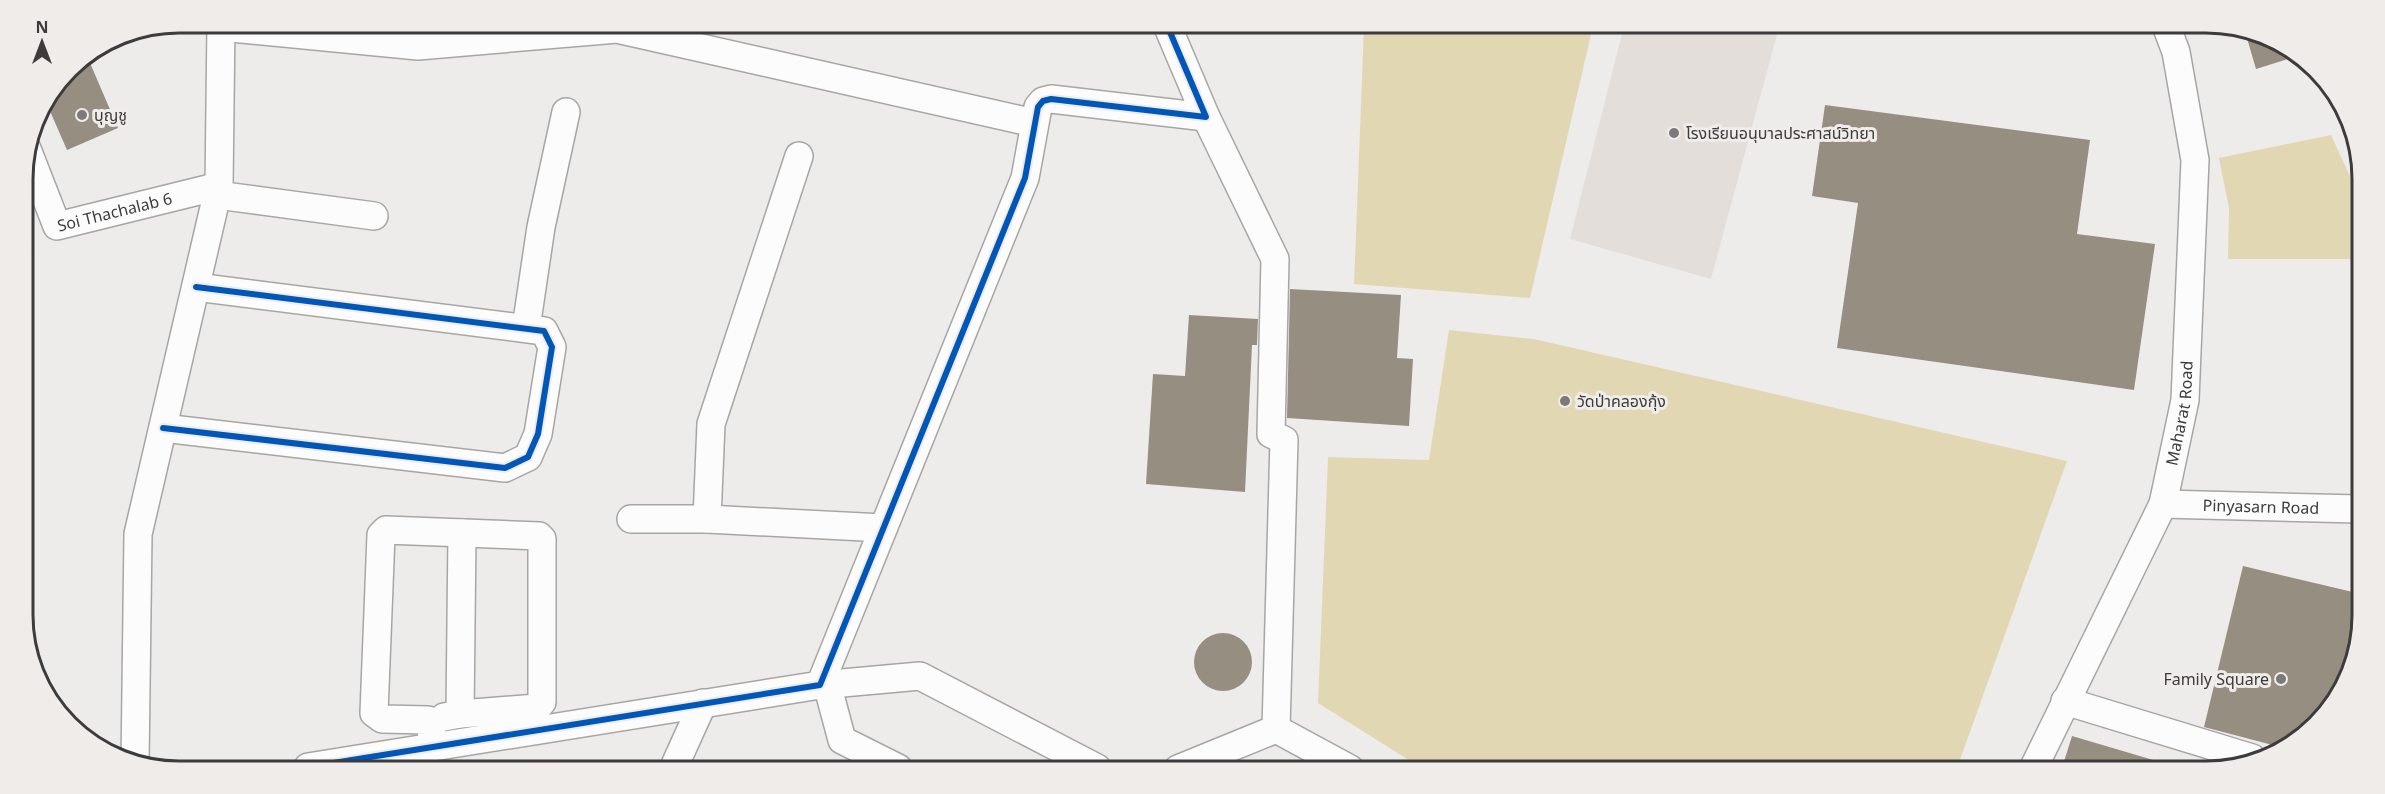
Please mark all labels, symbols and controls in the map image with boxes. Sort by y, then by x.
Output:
north arrow [12,12,72,72]
text: N [35,16,49,38]
place label: บุญชู [94,104,127,126]
marker: บุญชู [75,108,89,122]
place label: โรงเรียนอนุบาลประศาสน์วิทยา [1686,122,1875,144]
marker: โรงเรียนอนุบาลประศาสน์วิทยา [1667,126,1681,140]
street label: Soi Thachalab 6 [55,187,174,237]
street label: Maharat Road [2160,360,2198,468]
place label: วัดป่าคลองกุ้ง [1577,390,1666,412]
marker: วัดป่าคลองกุ้ง [1558,394,1572,408]
street label: Pinyasarn Road [2202,494,2320,519]
place label: Family Square [2163,668,2269,690]
marker: Family Square [2274,672,2288,686]

